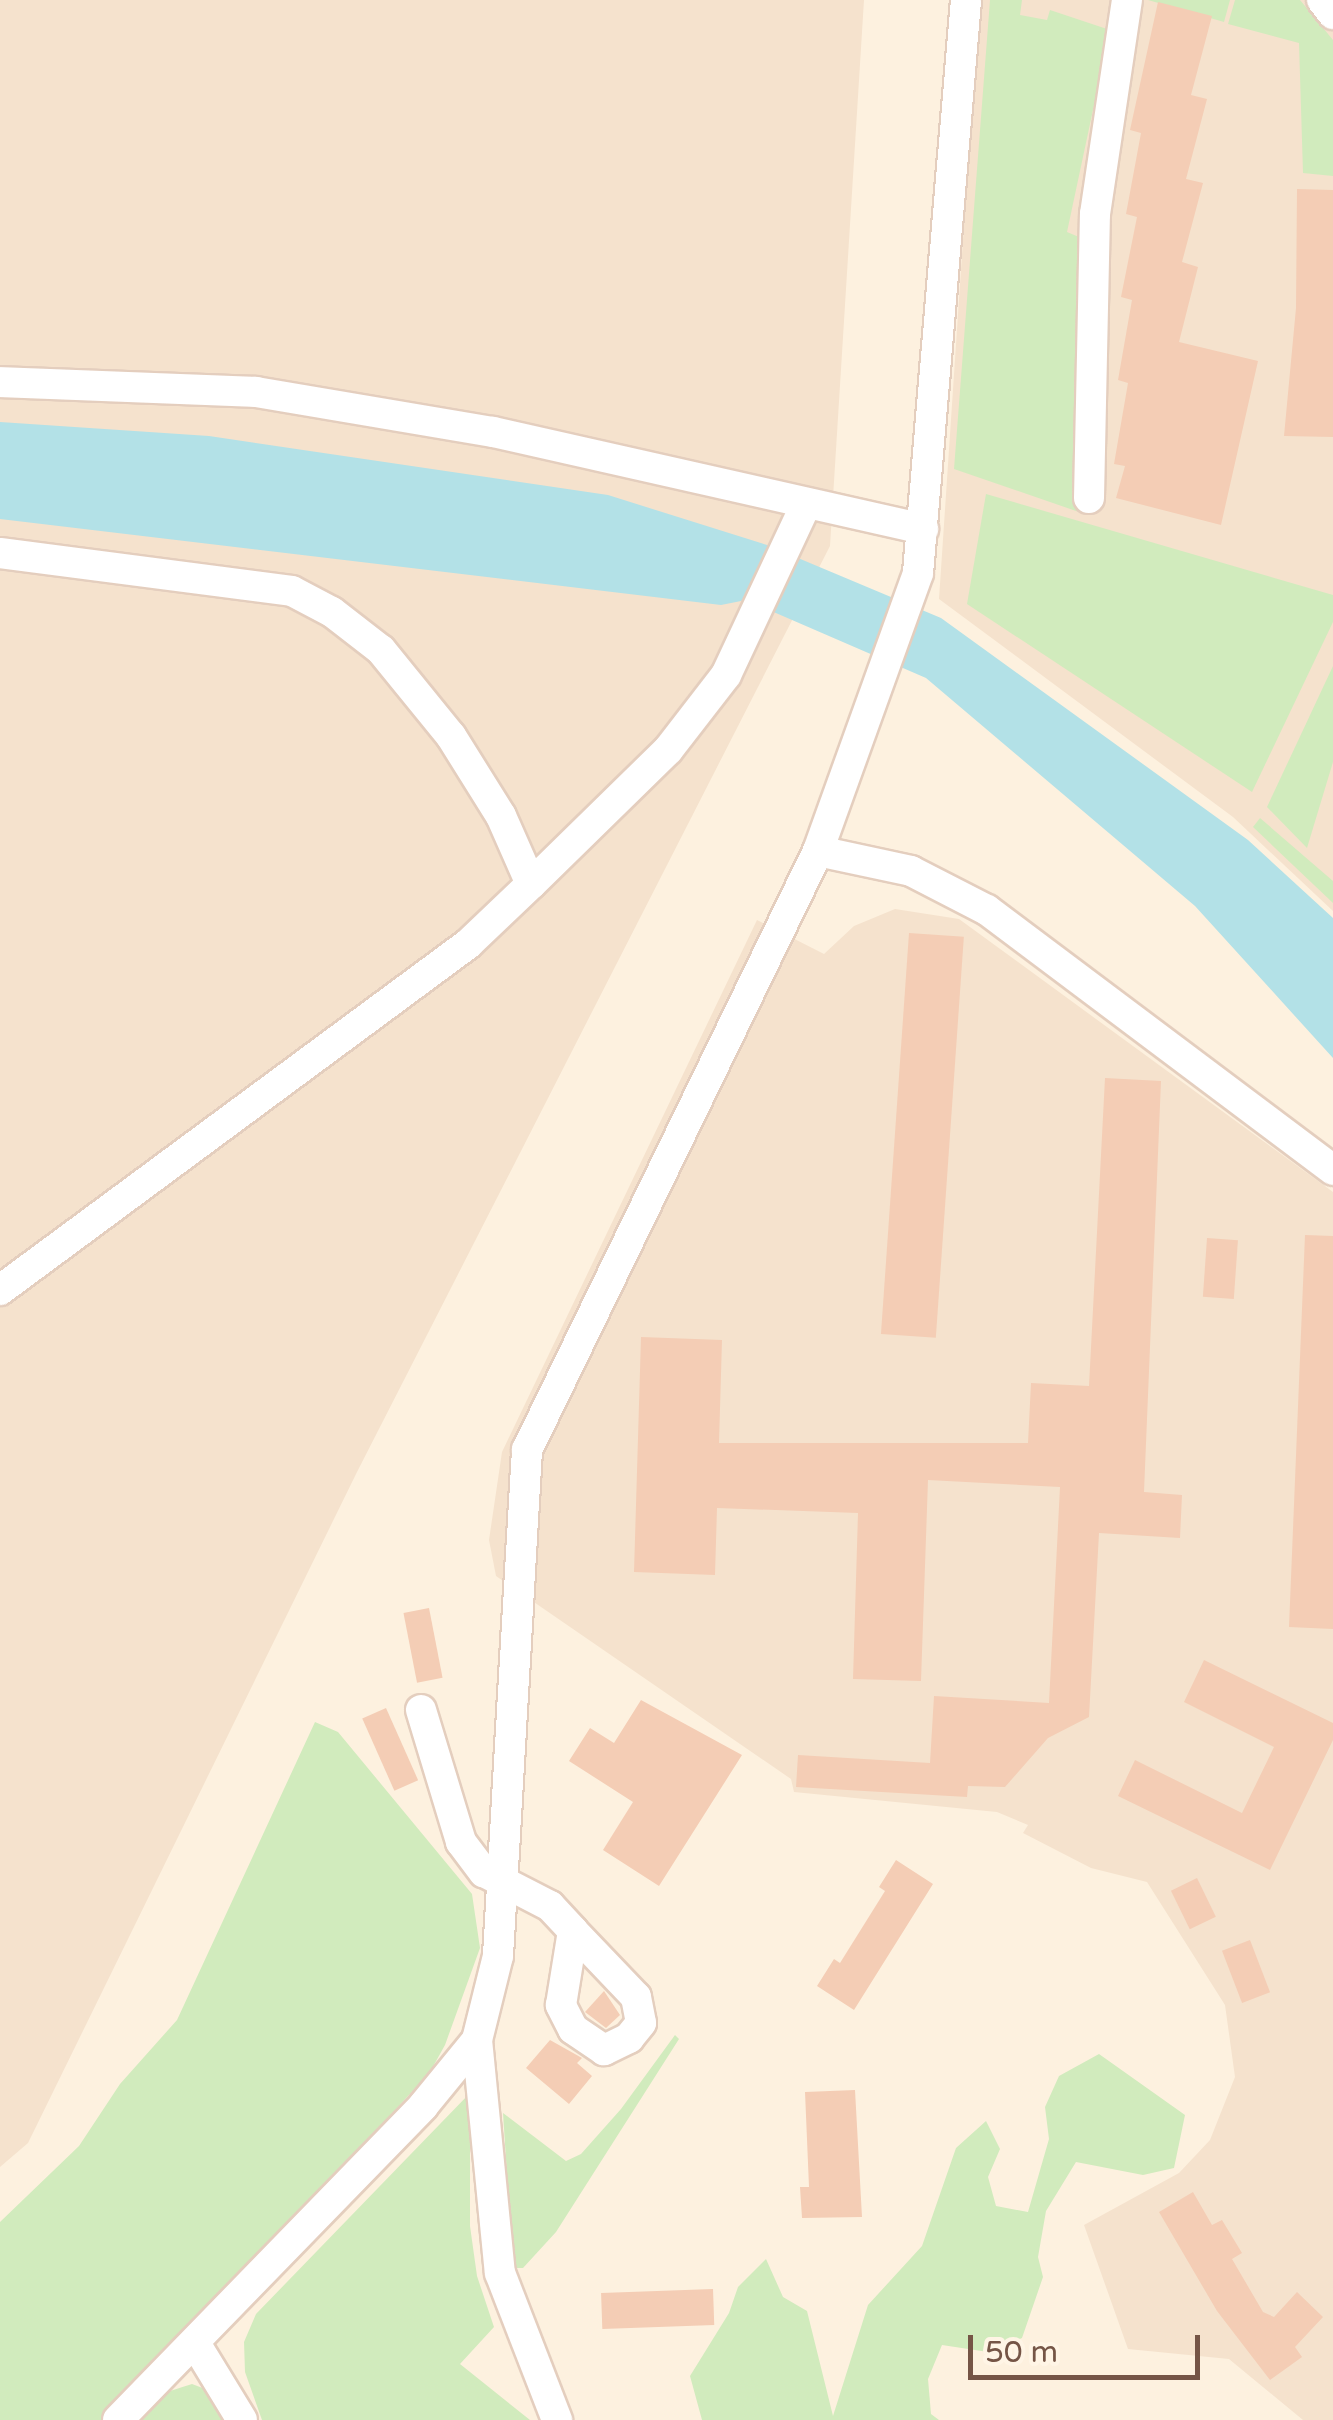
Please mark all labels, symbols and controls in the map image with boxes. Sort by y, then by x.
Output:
scale bar [973,2315,1206,2377]
text: 50 m [985,2334,1058,2371]

